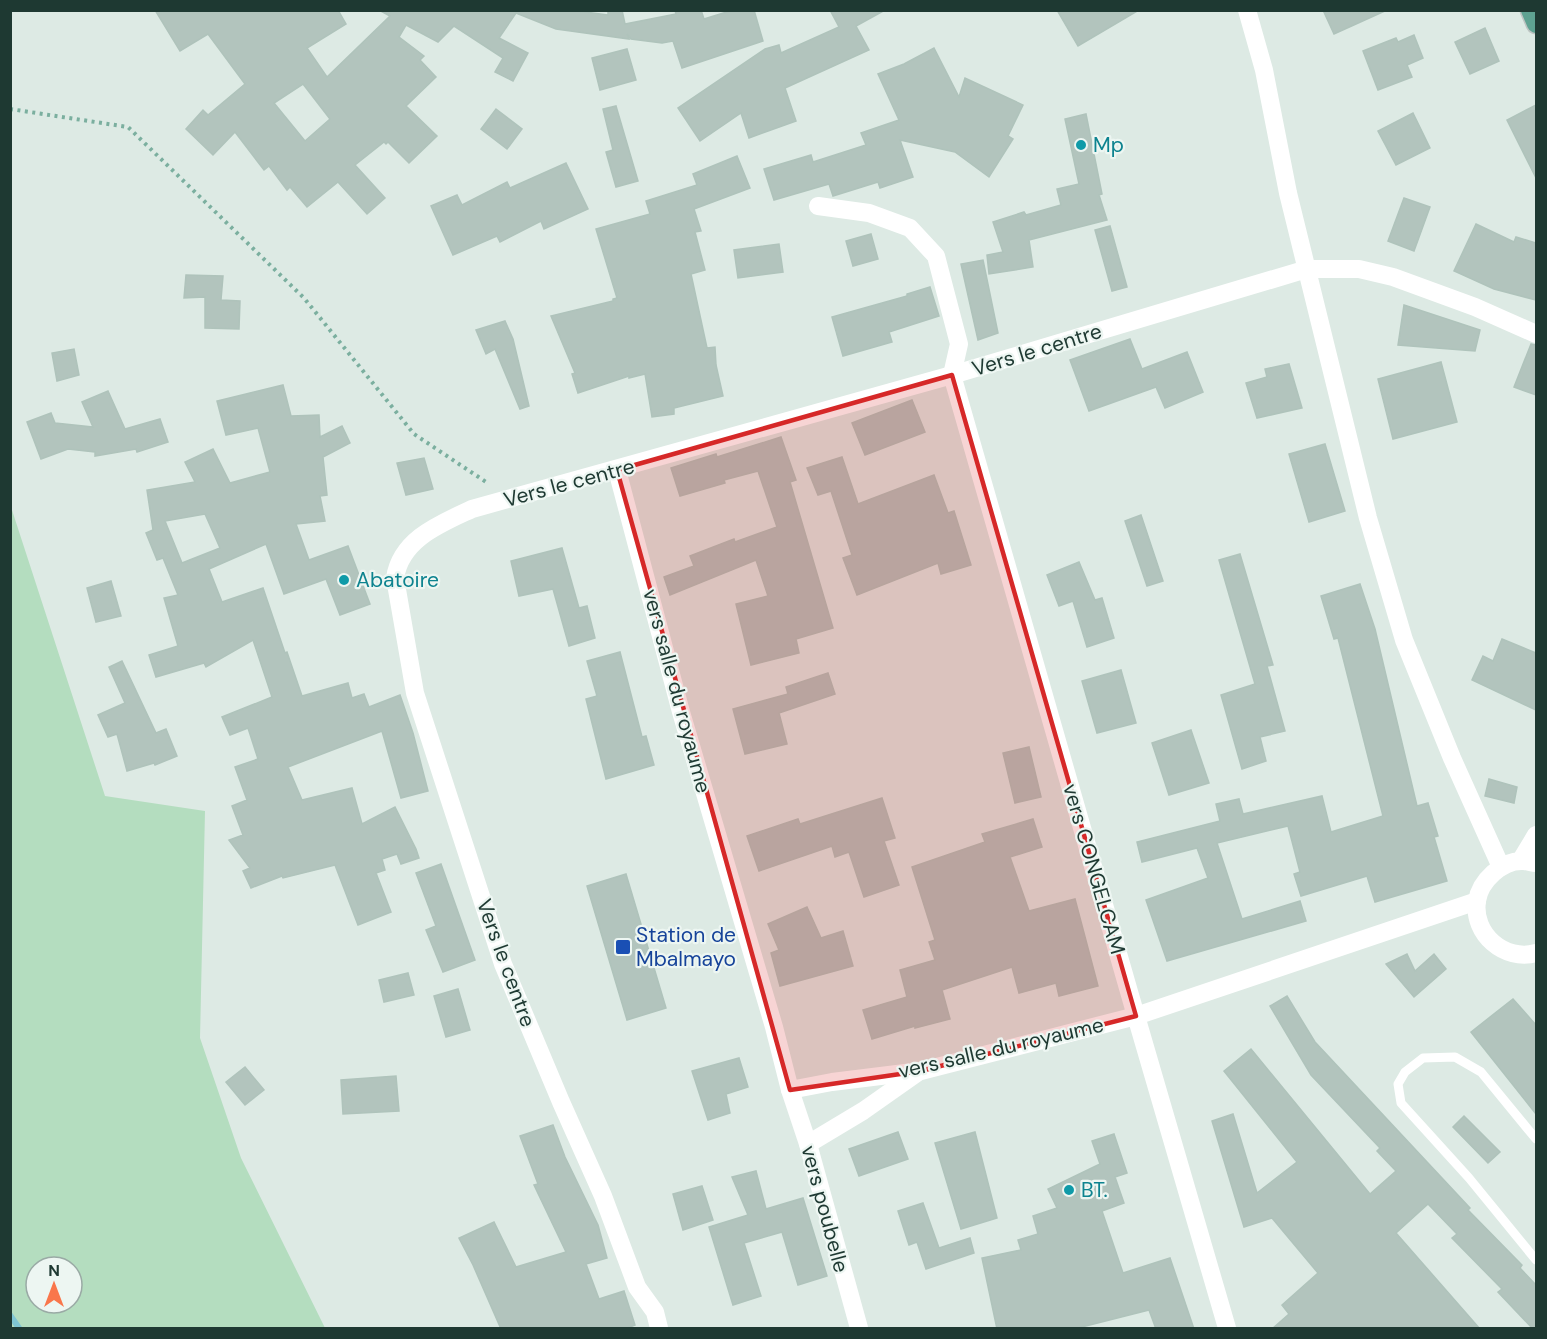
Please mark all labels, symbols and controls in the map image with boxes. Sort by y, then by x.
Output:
place label: Mp [1093,131,1124,159]
marker: Mp [1074,138,1088,152]
street label: Vers le centre [969,317,1105,383]
street label: Vers le centre [501,452,638,514]
place label: Abatoire [356,566,439,594]
marker: Abatoire [337,573,351,587]
street label: vers salle du royaume [636,586,718,796]
street label: vers CONGELCAM [1056,781,1132,957]
street label: Vers le centre [470,895,542,1031]
place label: Station de Mbalmayo [636,921,736,973]
marker: Station de Mbalmayo [614,938,632,956]
street label: vers salle du royaume [895,1011,1107,1085]
street label: vers poubelle [795,1142,855,1276]
place label: BT. [1081,1176,1108,1204]
marker: BT. [1062,1183,1076,1197]
north arrow [24,1255,84,1315]
text: N [48,1260,60,1281]

